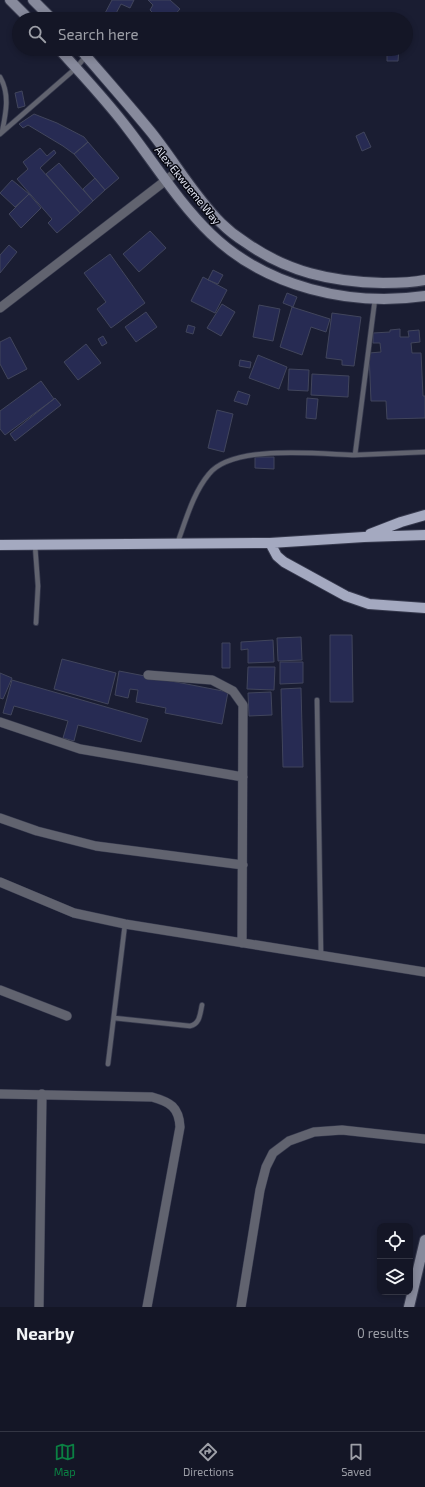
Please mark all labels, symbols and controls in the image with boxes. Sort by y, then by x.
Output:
search box [12,12,413,56]
icon: search [26,23,48,45]
text: Search here [58,25,139,43]
street label: Alex Ekwueme Way [152,143,224,227]
map controls [377,1223,413,1295]
button: locate [377,1223,413,1259]
button: layers [377,1259,413,1295]
text: Nearby [16,1323,74,1343]
text: 0 results [357,1325,409,1341]
tab: Map [54,1441,76,1478]
tab: Directions [183,1441,234,1478]
tab: Saved [341,1441,371,1478]

